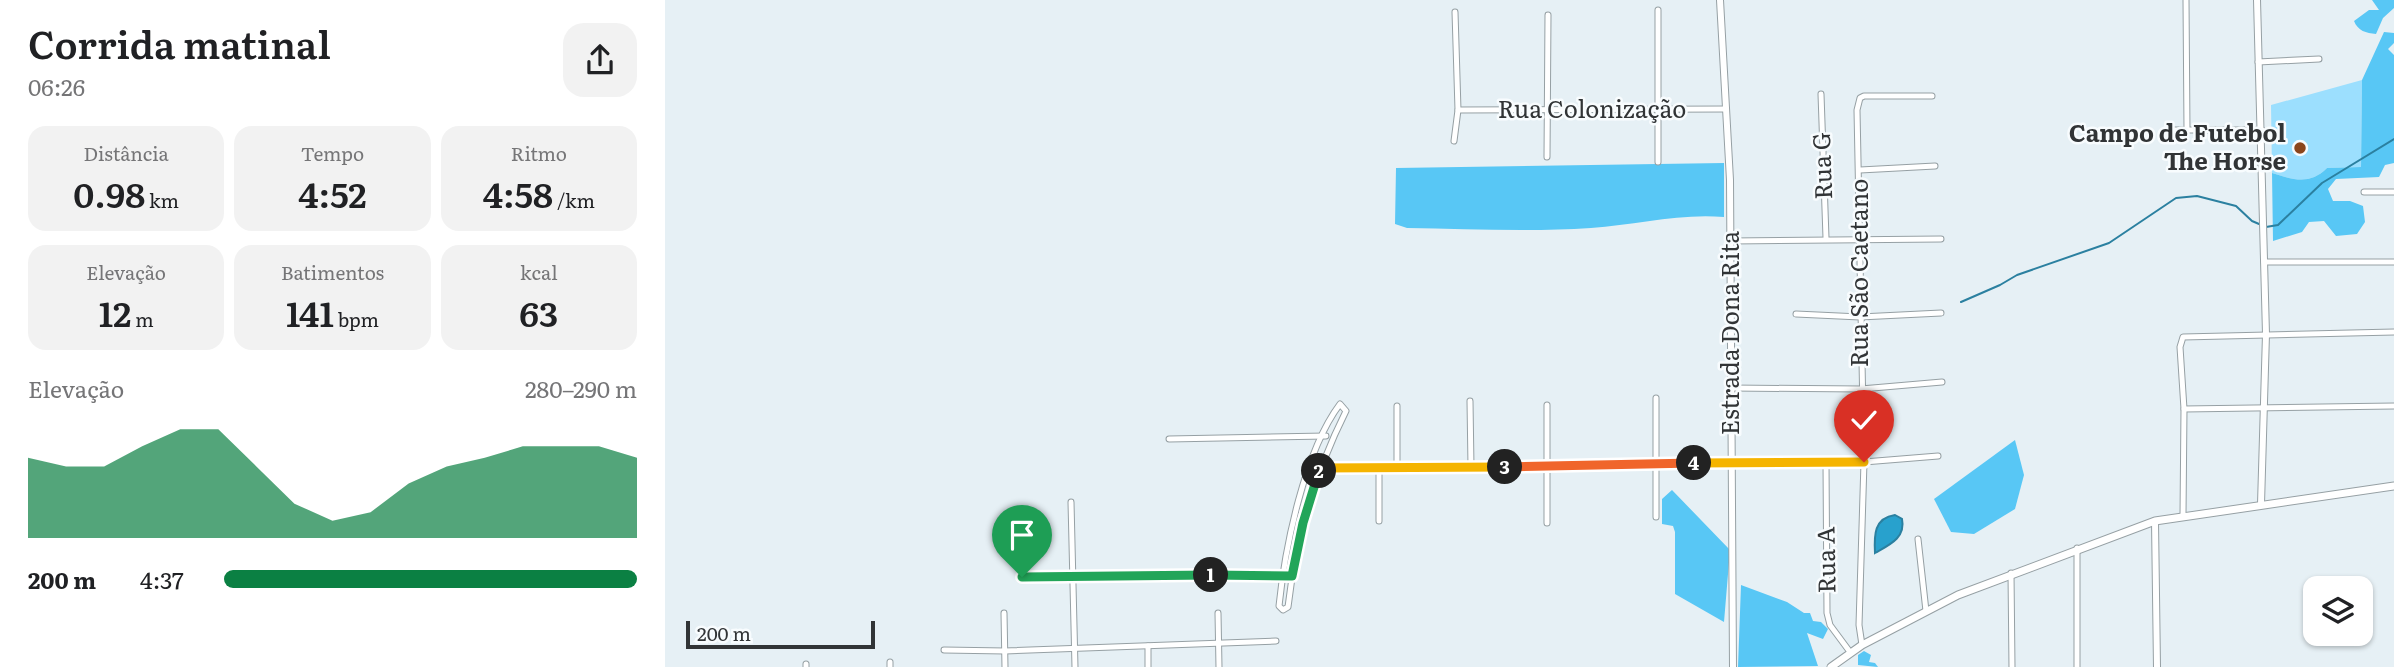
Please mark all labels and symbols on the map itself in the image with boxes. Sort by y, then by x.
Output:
street label: Rua Colonização [1498,90,1686,125]
place label: Campo de Futebol The Horse [2069,114,2286,177]
street label: Rua G [1802,132,1839,200]
marker: Campo de Futebol The Horse [2292,140,2308,156]
street label: Rua São Caetano [1840,179,1875,367]
street label: Estrada Dona Rita [1711,231,1746,435]
pin [1834,390,1894,462]
pin: 4 [1677,446,1711,480]
pin: 3 [1487,449,1523,484]
pin: 2 [1301,454,1337,489]
pin [992,505,1052,577]
street label: Rua A [1806,526,1843,594]
pin: 1 [1193,558,1229,592]
scale bar [686,618,875,650]

